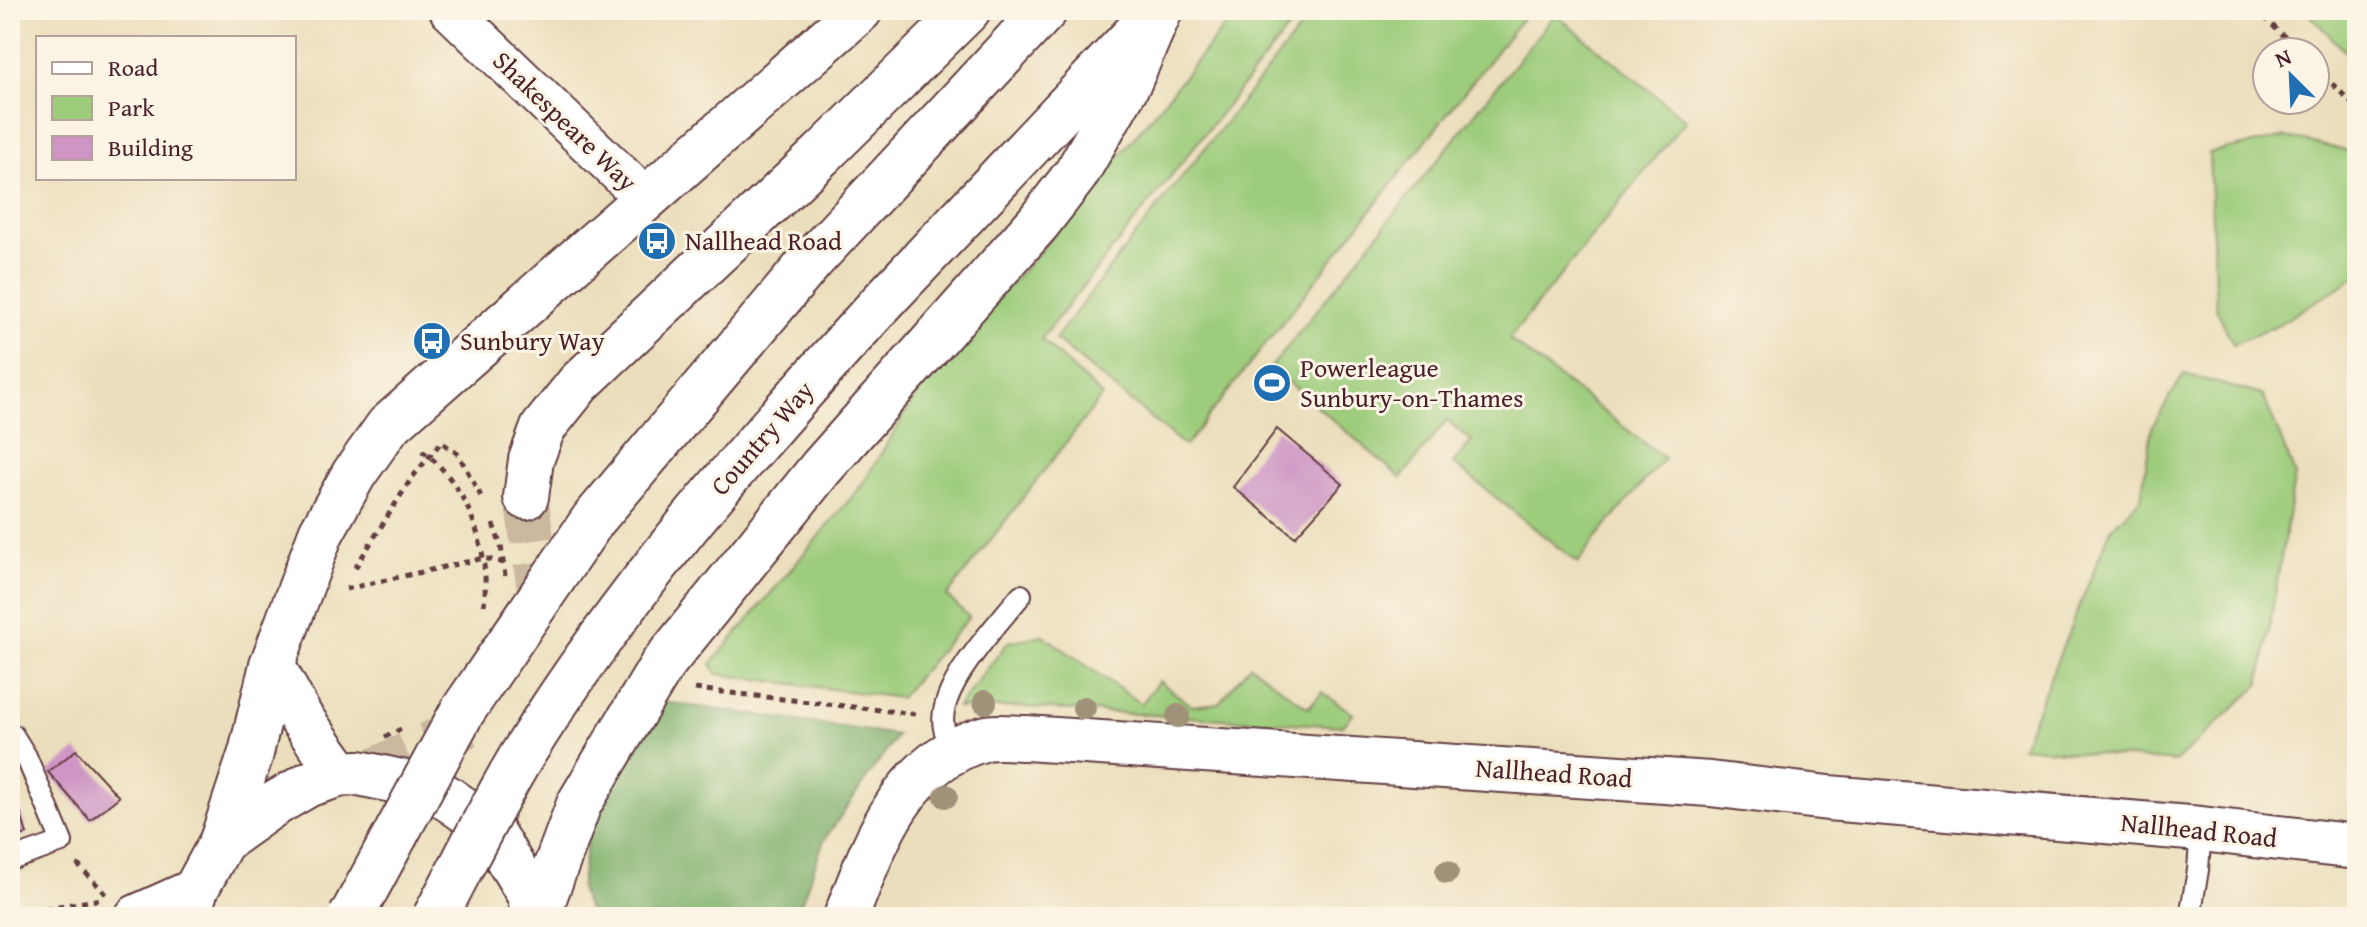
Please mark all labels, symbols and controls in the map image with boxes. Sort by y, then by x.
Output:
legend [36,36,296,180]
north arrow [2251,36,2331,116]
text: N [2270,40,2296,75]
street label: Shakespeare Way [484,41,646,200]
text: Road [108,50,158,85]
text: Park [108,90,155,125]
text: Building [108,130,193,165]
bus stop icon: Nallhead Road [636,220,678,262]
place label: Nallhead Road [685,221,842,260]
bus stop icon: Sunbury Way [411,320,453,362]
place label: Sunbury Way [460,321,605,360]
place label: Powerleague Sunbury-on-Thames [1300,348,1524,417]
sports icon: Powerleague Sunbury-on-Thames [1251,362,1293,404]
street label: Country Way [701,372,823,504]
street label: Nallhead Road [1474,748,1634,797]
street label: Nallhead Road [2119,802,2279,857]

